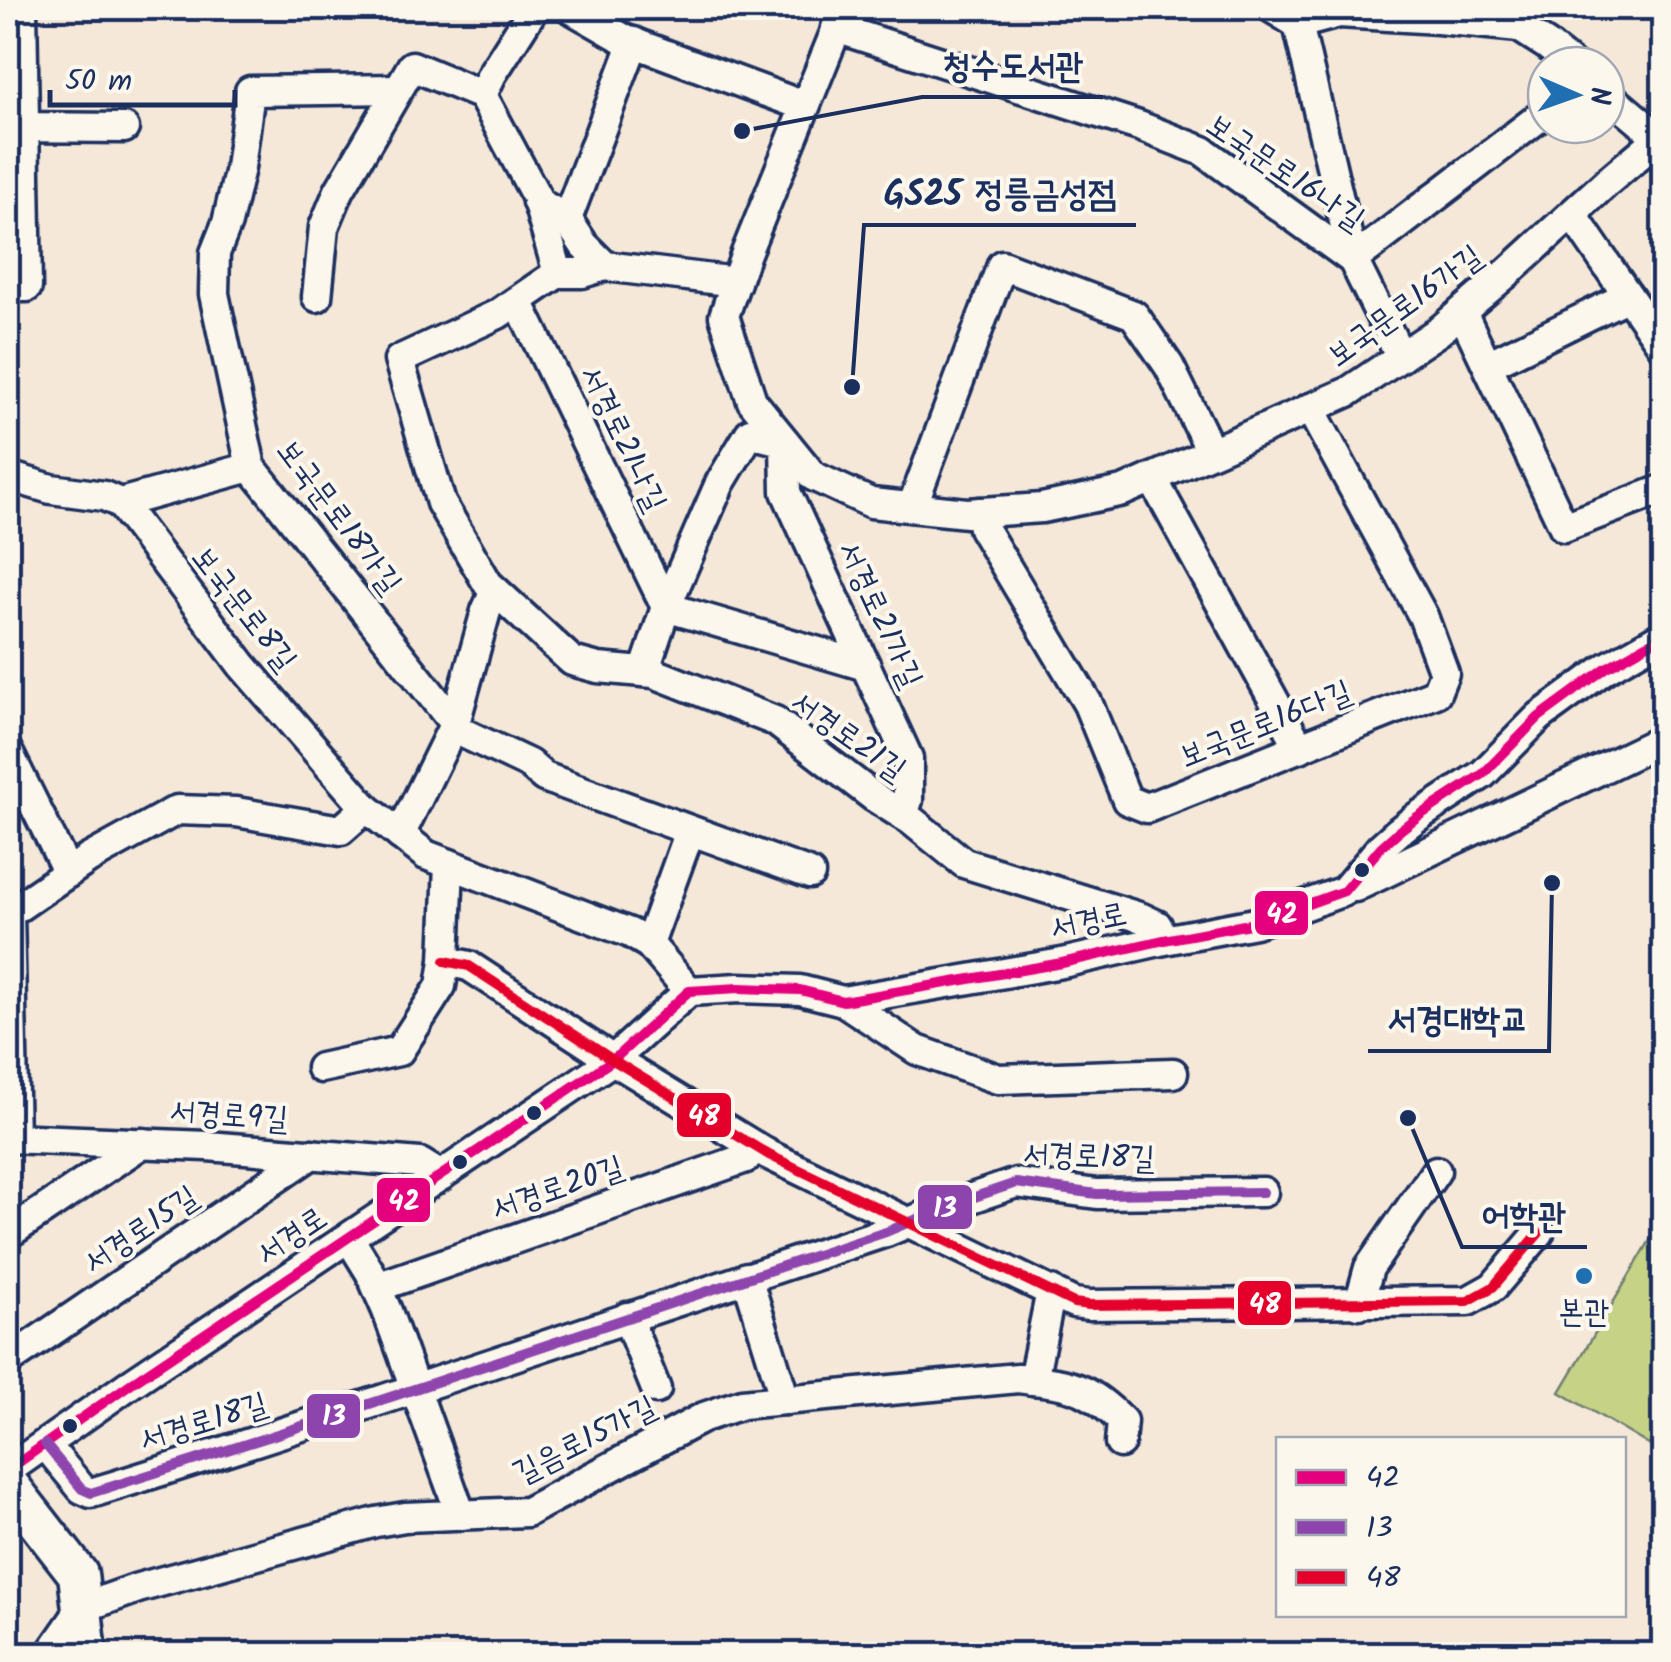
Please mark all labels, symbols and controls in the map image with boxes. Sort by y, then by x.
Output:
callout: 청수도서관 [922,32,1103,97]
text: 청수도서관 [943,40,1083,96]
scale bar [50,45,235,107]
north arrow [1526,45,1626,145]
text: 50 m [65,58,132,106]
text: N [1576,86,1621,106]
street label: 보국문로16나길 [1195,101,1374,245]
callout: GS25 정릉금성점 [864,160,1136,225]
text: GS25 정릉금성점 [884,168,1116,224]
street label: 보국문로16가길 [1317,233,1494,381]
street label: 서경로21나길 [564,357,679,521]
street label: 보국문로18가길 [262,429,414,606]
street label: 서경로21가길 [822,533,935,697]
street label: 보국문로8길 [177,536,309,684]
street label: 보국문로16다길 [1172,668,1360,783]
street label: 서경로21길 [779,678,916,796]
unlabelled marker [1352,860,1372,880]
street label: 서경로 [1045,889,1132,955]
line badge: 42 [1253,889,1310,937]
text: 42 [1266,893,1298,938]
callout: 서경대학교 [1368,986,1549,1051]
text: 서경대학교 [1388,994,1528,1050]
street label: 서경로9길 [168,1087,290,1146]
line badge: 48 [675,1091,733,1139]
text: 48 [688,1095,720,1140]
unlabelled marker [524,1103,544,1123]
street label: 서경로18길 [1022,1130,1156,1185]
street label: 서경로20길 [484,1143,631,1236]
unlabelled marker [450,1152,470,1172]
street label: 서경로15길 [73,1174,210,1289]
line badge: 42 [375,1176,432,1224]
text: 42 [388,1180,420,1225]
callout: 어학관 [1462,1182,1587,1247]
line badge: 13 [916,1183,974,1231]
text: 13 [933,1187,957,1232]
text: 어학관 [1482,1190,1566,1246]
street label: 서경로 [246,1194,339,1280]
marker: 본관 [1573,1265,1595,1287]
line badge: 48 [1236,1279,1293,1327]
text: 48 [1249,1283,1281,1328]
place label: 본관 [1558,1288,1610,1339]
street label: 서경로18길 [133,1380,274,1467]
street label: 길음로15가길 [504,1383,666,1499]
line badge: 13 [305,1392,362,1440]
text: 13 [322,1395,346,1440]
unlabelled marker [60,1416,80,1436]
legend [1276,1437,1626,1617]
text: 42 [1366,1455,1400,1503]
text: 13 [1366,1505,1393,1553]
text: 48 [1366,1555,1402,1603]

